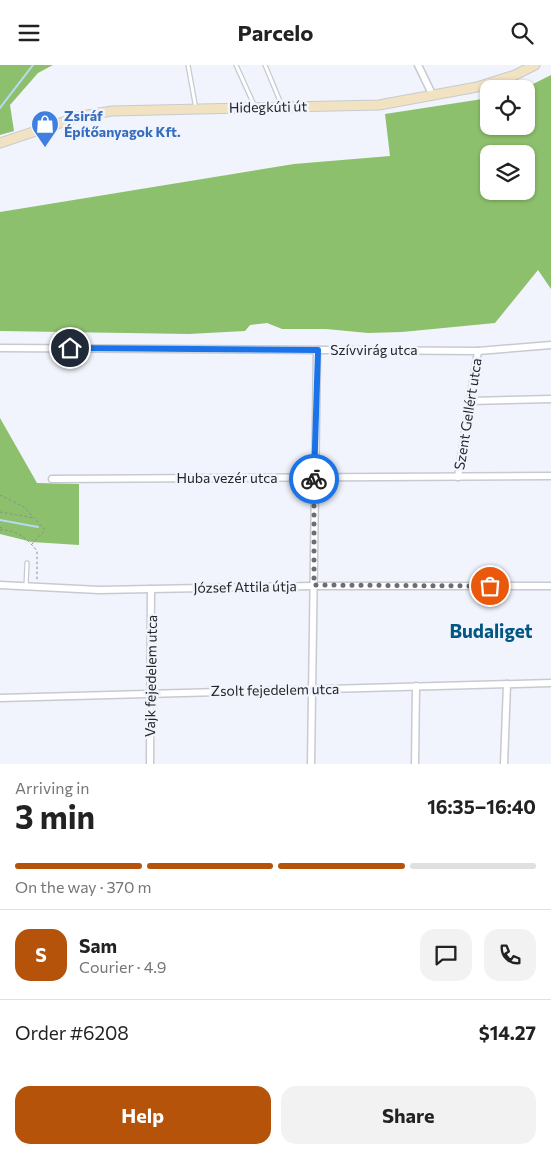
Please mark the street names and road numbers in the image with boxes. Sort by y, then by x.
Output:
street label: Hidegkúti út [229,97,307,116]
street label: Szívvirág utca [330,341,418,358]
street label: Szent Gellért utca [450,357,485,471]
street label: Huba vezér utca [176,469,278,486]
street label: József Attila útja [193,577,297,596]
street label: Vajk fejedelem utca [141,615,160,737]
street label: Zsolt fejedelem utca [211,680,339,699]

